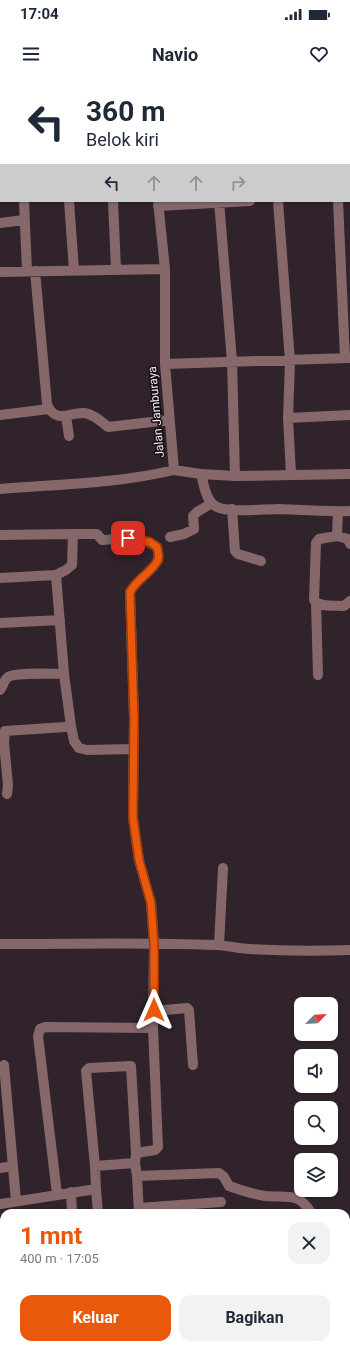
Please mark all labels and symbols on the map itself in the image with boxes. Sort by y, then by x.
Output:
street label: Jalan Jamburaya [145,366,167,458]
pin [111,521,145,555]
position arrow [133,989,175,1031]
north arrow [294,997,338,1041]

